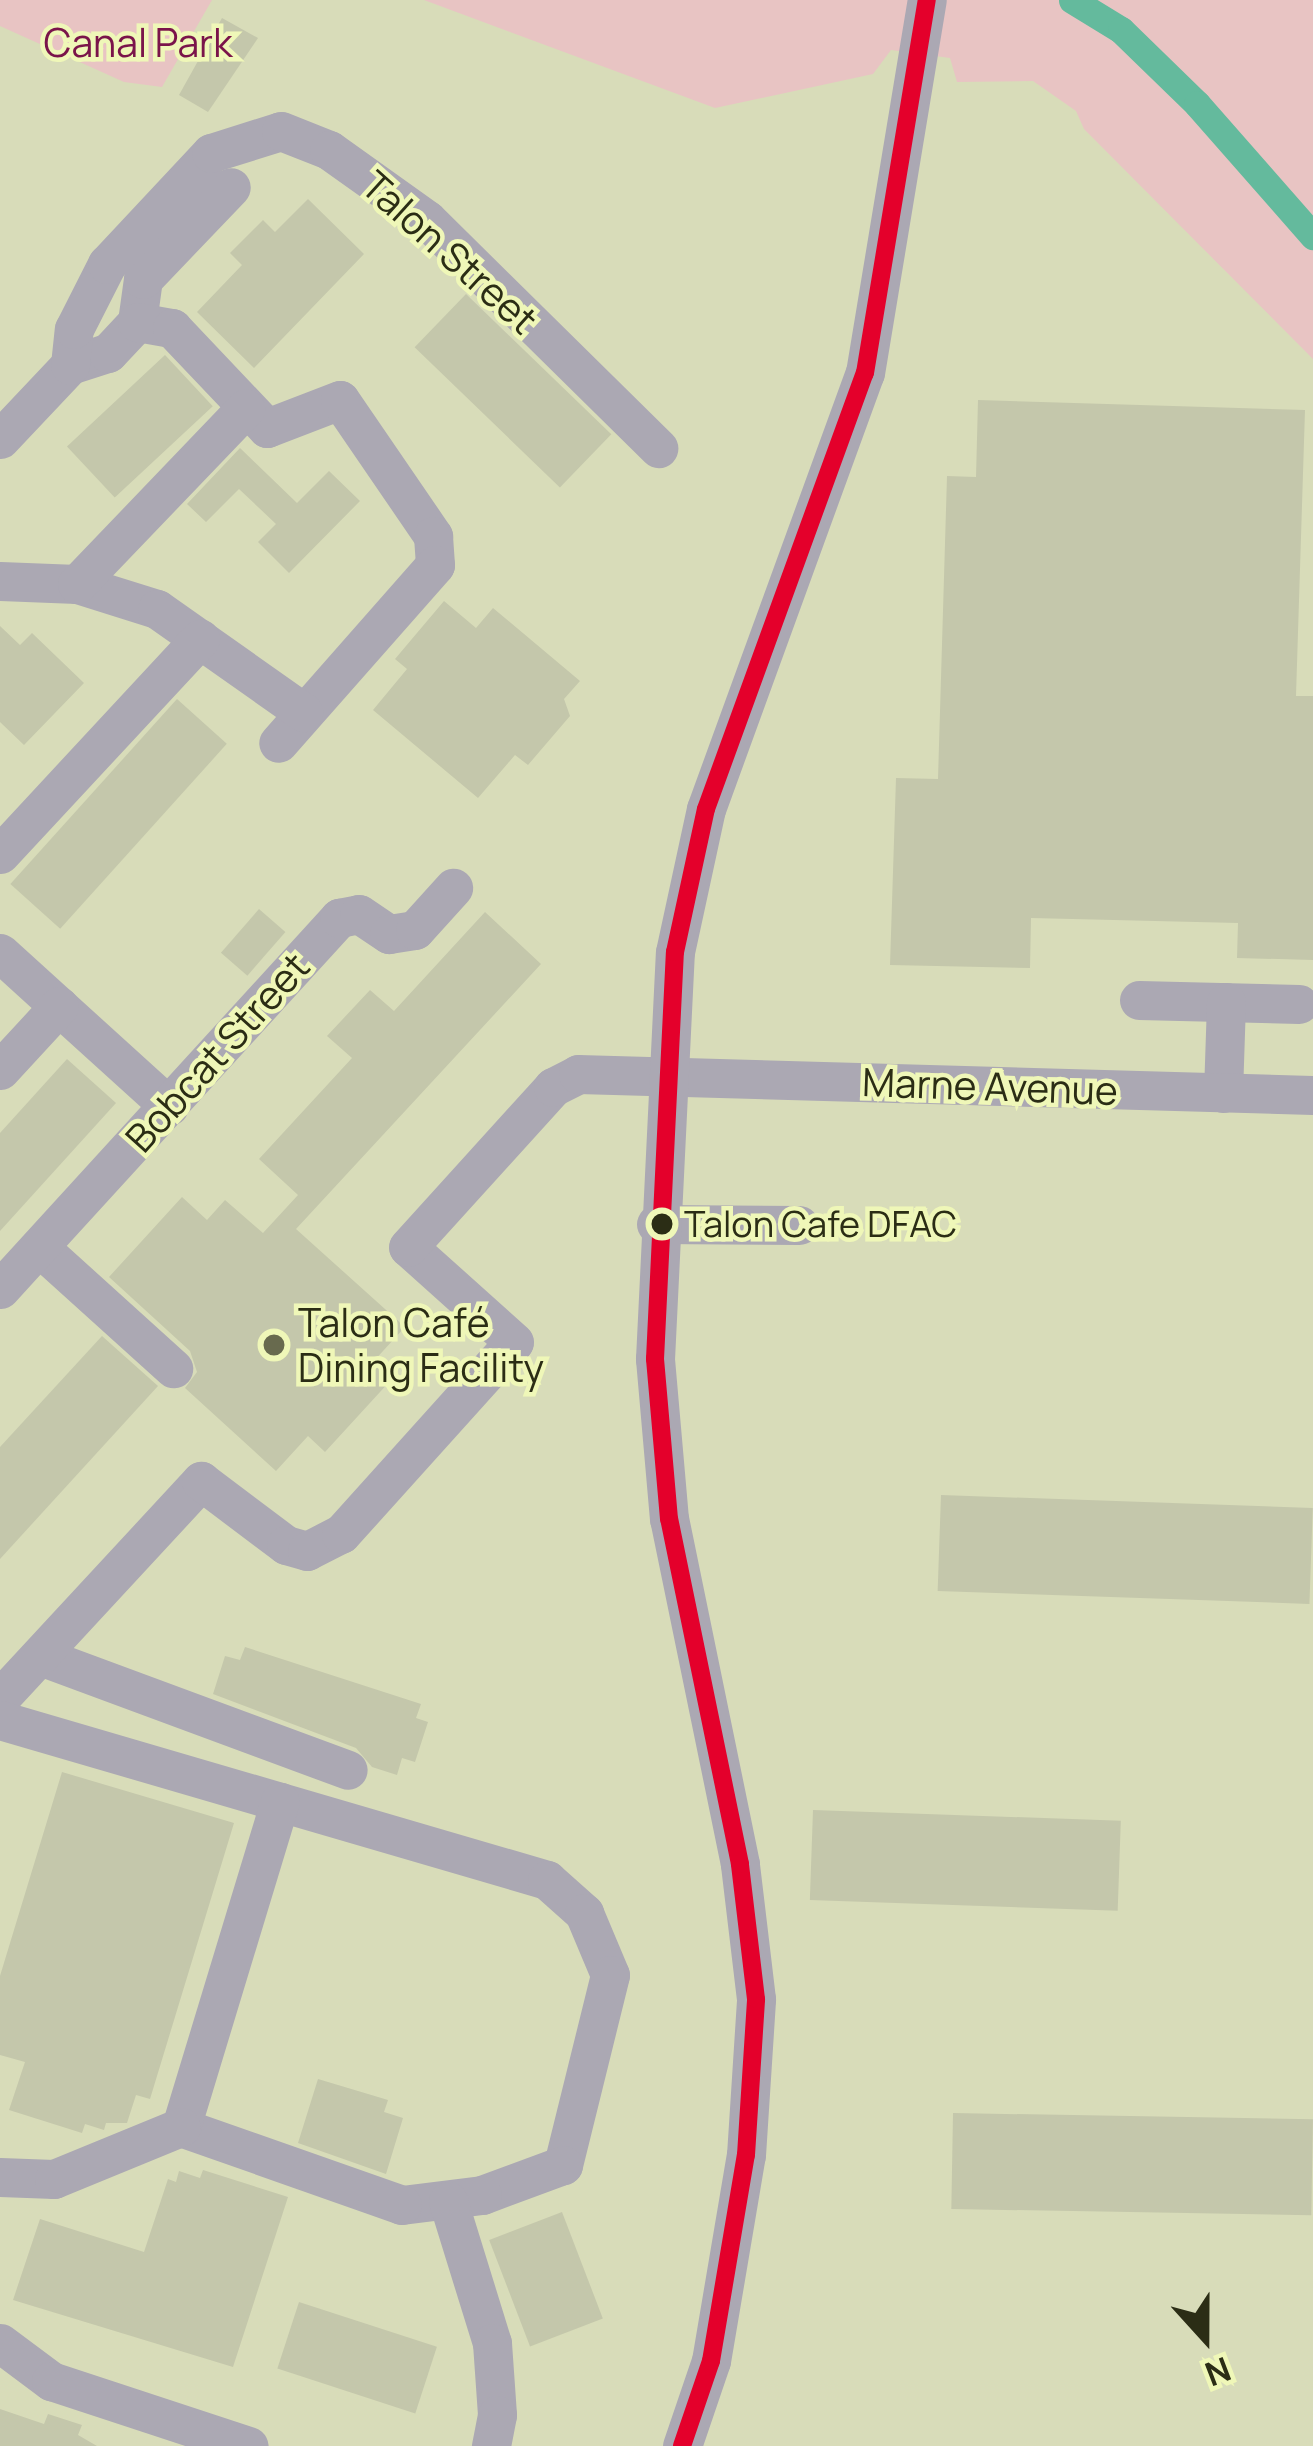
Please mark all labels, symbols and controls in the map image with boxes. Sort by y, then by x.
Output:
park label: Canal Park [43,19,233,65]
street label: Talon Street [353,161,547,343]
street label: Bobcat Street [116,943,318,1161]
street label: Marne Avenue [861,1058,1119,1114]
place label: Talon Cafe DFAC [684,1202,957,1246]
marker: Talon Cafe DFAC [651,1213,673,1235]
place label: Talon Café Dining Facility [298,1300,544,1391]
marker: Talon Café Dining Facility [261,1332,287,1358]
north arrow [1145,2278,1265,2398]
text: N [1199,2347,1237,2397]

